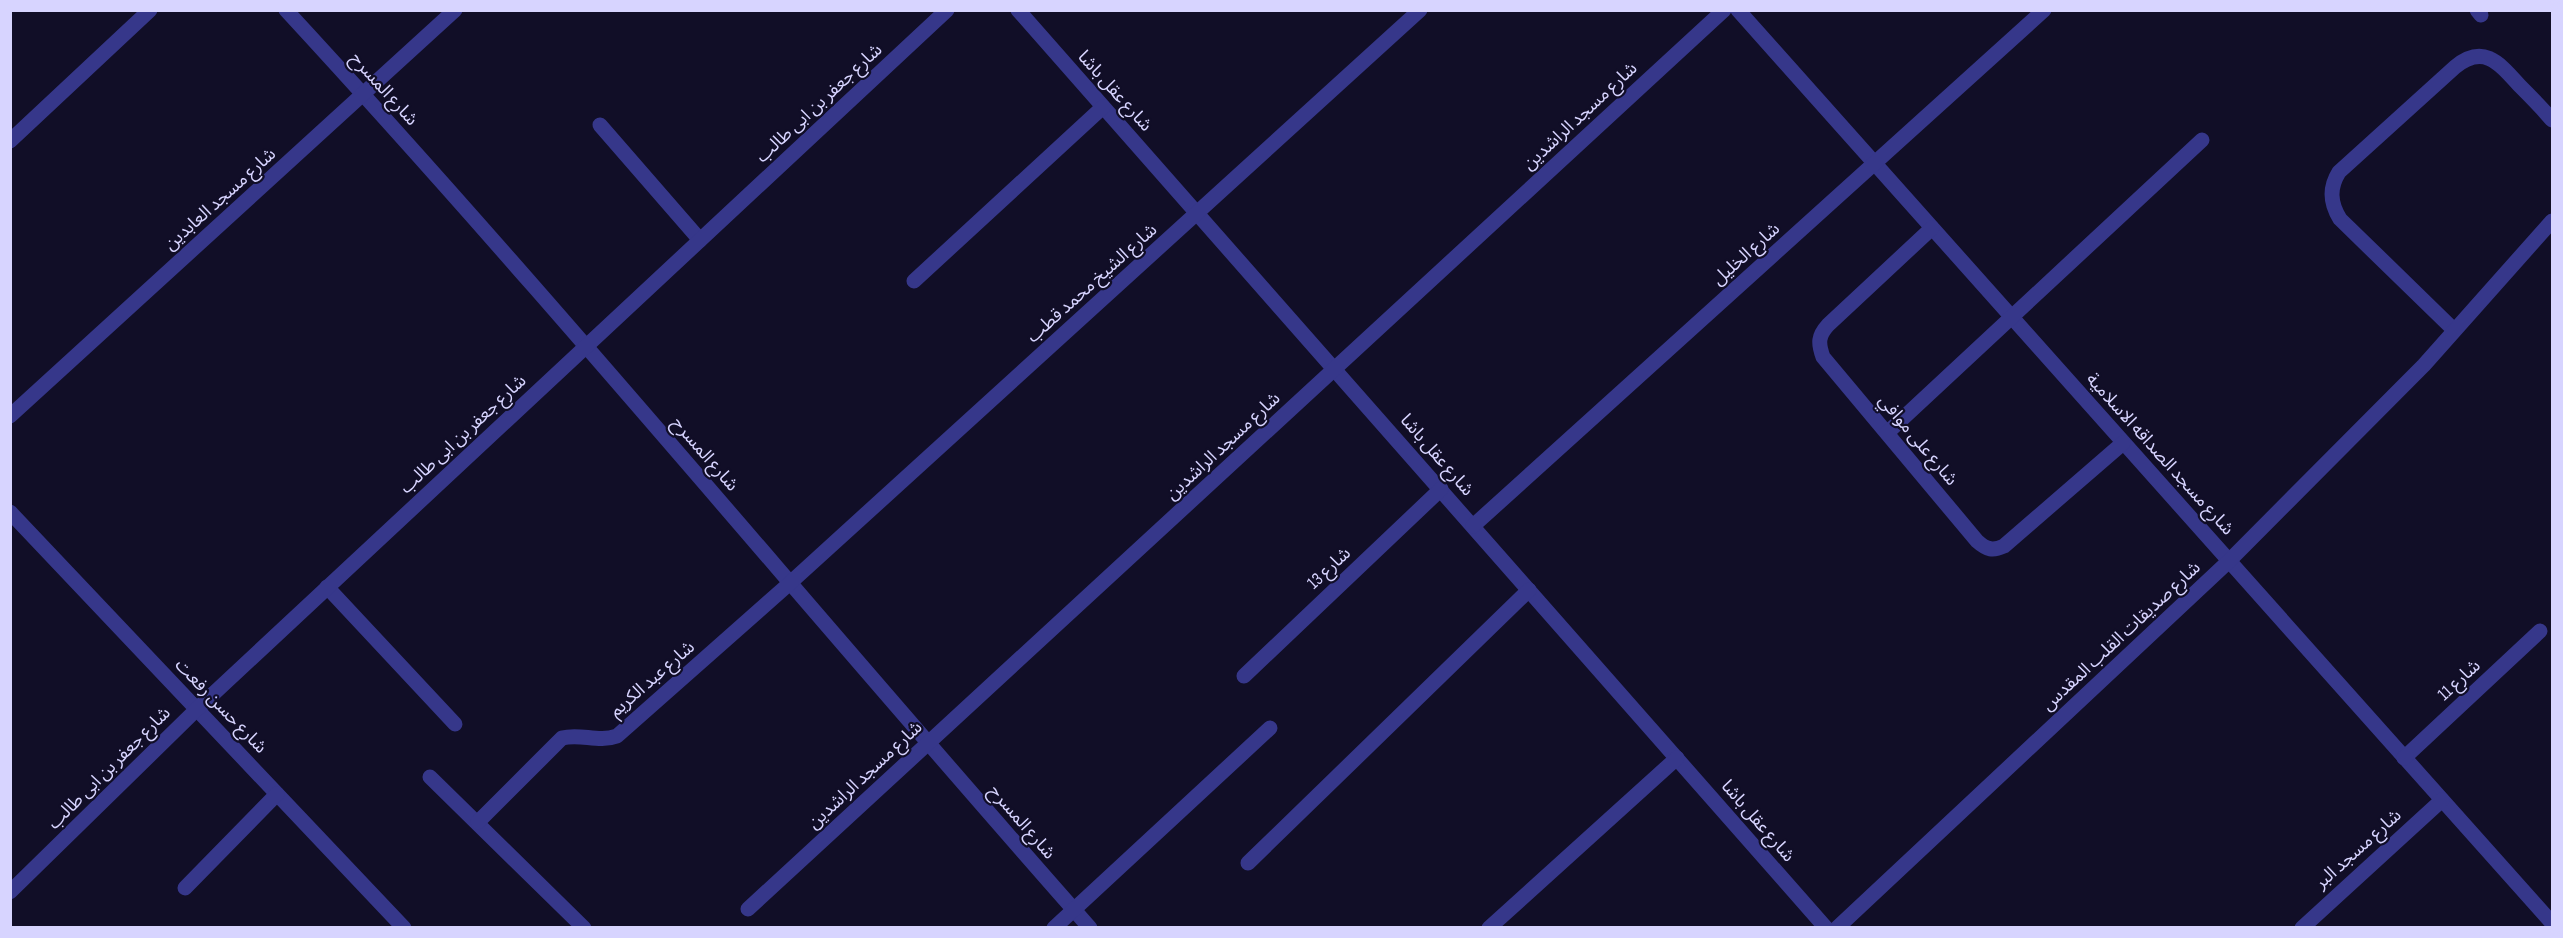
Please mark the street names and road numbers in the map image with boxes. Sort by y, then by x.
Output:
street label: شارع جعفر بن ابى طالب [752,39,888,169]
street label: شارع عقل باشا [1071,46,1157,138]
street label: شارع المسرح [343,48,422,132]
street label: شارع مسجد الراشدين [1518,58,1644,177]
street label: شارع مسجد العابدين [160,143,282,257]
street label: شارع الخليل [1708,218,1786,292]
street label: شارع الشيخ محمد قطب [1023,219,1163,349]
street label: شارع مسجد الصداقه الاسلامية [2079,369,2238,541]
street label: شارع جعفر بن ابى طالب [396,370,532,500]
street label: شارع مسجد الراشدين [1161,388,1287,507]
street label: شارع على موافي [1872,390,1962,492]
street label: شارع عقل باشا [1394,410,1478,502]
street label: شارع المسرح [665,413,743,497]
street label: شارع 13 [1303,543,1357,596]
street label: شارع صديقات القلب المقدس [2037,557,2207,717]
street label: شارع عبد الكريم [605,636,701,724]
street label: شارع حسن رفعت [169,654,271,760]
street label: شارع 11 [2433,655,2487,707]
street label: شارع جعفر بن ابى طالب [43,702,177,836]
street label: شارع مسجد الراشدين [803,717,929,836]
street label: شارع عقل باشا [1715,776,1799,868]
street label: شارع المسرح [982,781,1060,865]
street label: شارع مسجد البر [2310,805,2407,896]

